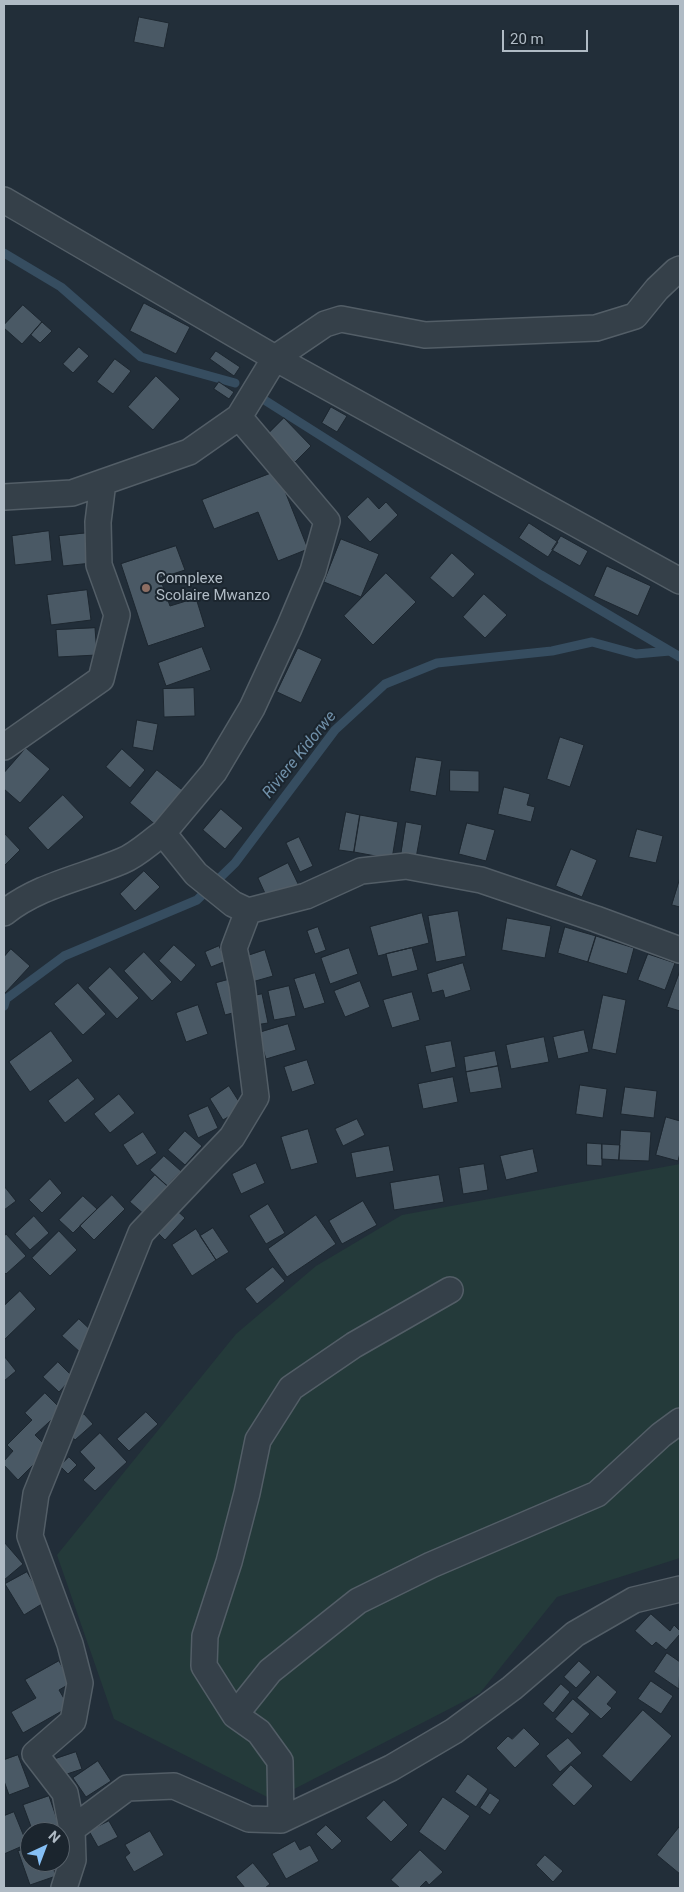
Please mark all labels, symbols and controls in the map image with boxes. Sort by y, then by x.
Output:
scale bar [504,20,590,52]
text: 20 m [510,30,544,48]
place label: Complexe Scolaire Mwanzo [156,570,270,605]
marker: Complexe Scolaire Mwanzo [140,582,152,594]
water label: Riviere Kidorwe [259,708,341,802]
north arrow [20,1822,70,1872]
text: N [45,1828,64,1846]

